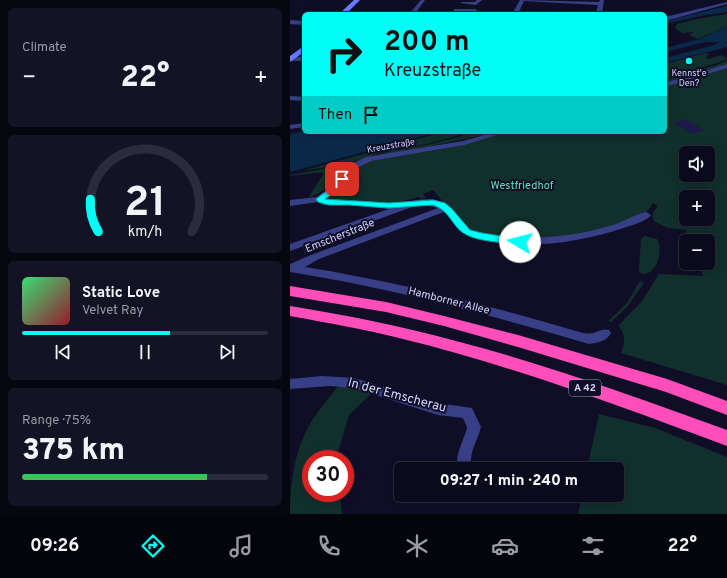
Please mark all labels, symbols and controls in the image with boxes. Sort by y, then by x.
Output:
text: 200 m [384,25,470,61]
icon: right [318,28,370,80]
text: Climate [22,40,67,56]
marker: Kennst'e Den? [684,56,694,66]
text: 22° [120,60,170,97]
text: Kreuzstraße [384,60,481,83]
text: − [22,65,36,92]
text: + [254,65,268,92]
place label: Kennst'e Den? [671,68,707,89]
icon: arrive [360,104,382,126]
text: Then [318,106,352,125]
street label: Kreuzstraße [366,136,416,156]
map controls [679,146,715,270]
button: sound [679,146,715,182]
pin [325,162,359,196]
icon: arrive [331,168,353,190]
text: 21 [124,178,166,231]
park label: Westfriedhof [491,179,554,193]
button: + [679,190,715,226]
street label: Emscherstraße [303,216,377,256]
position arrow [499,221,541,263]
text: km/h [128,222,162,240]
button: − [679,234,715,270]
text: Static Love [82,284,160,303]
street label: Hamborner Allee [407,284,491,318]
text: Velvet Ray [82,303,143,319]
icon: previous [52,341,74,363]
icon: pause [134,341,156,363]
icon: next [216,341,238,363]
street label: In der Emscherau [346,375,448,417]
road number: A 42 [569,380,601,396]
text: Range · 75% [22,413,91,429]
text: 375 km [22,433,125,470]
speed limit sign: 30 [302,450,354,502]
text: 09:27 · 1 min · 240 m [440,472,578,491]
icon: directions [139,532,167,560]
icon: music [227,532,255,560]
icon: phone [315,532,343,560]
icon: climate [403,532,431,560]
icon: car [491,532,519,560]
icon: filters [579,532,607,560]
text: 09:26 [30,535,79,558]
text: 22° [667,535,697,558]

